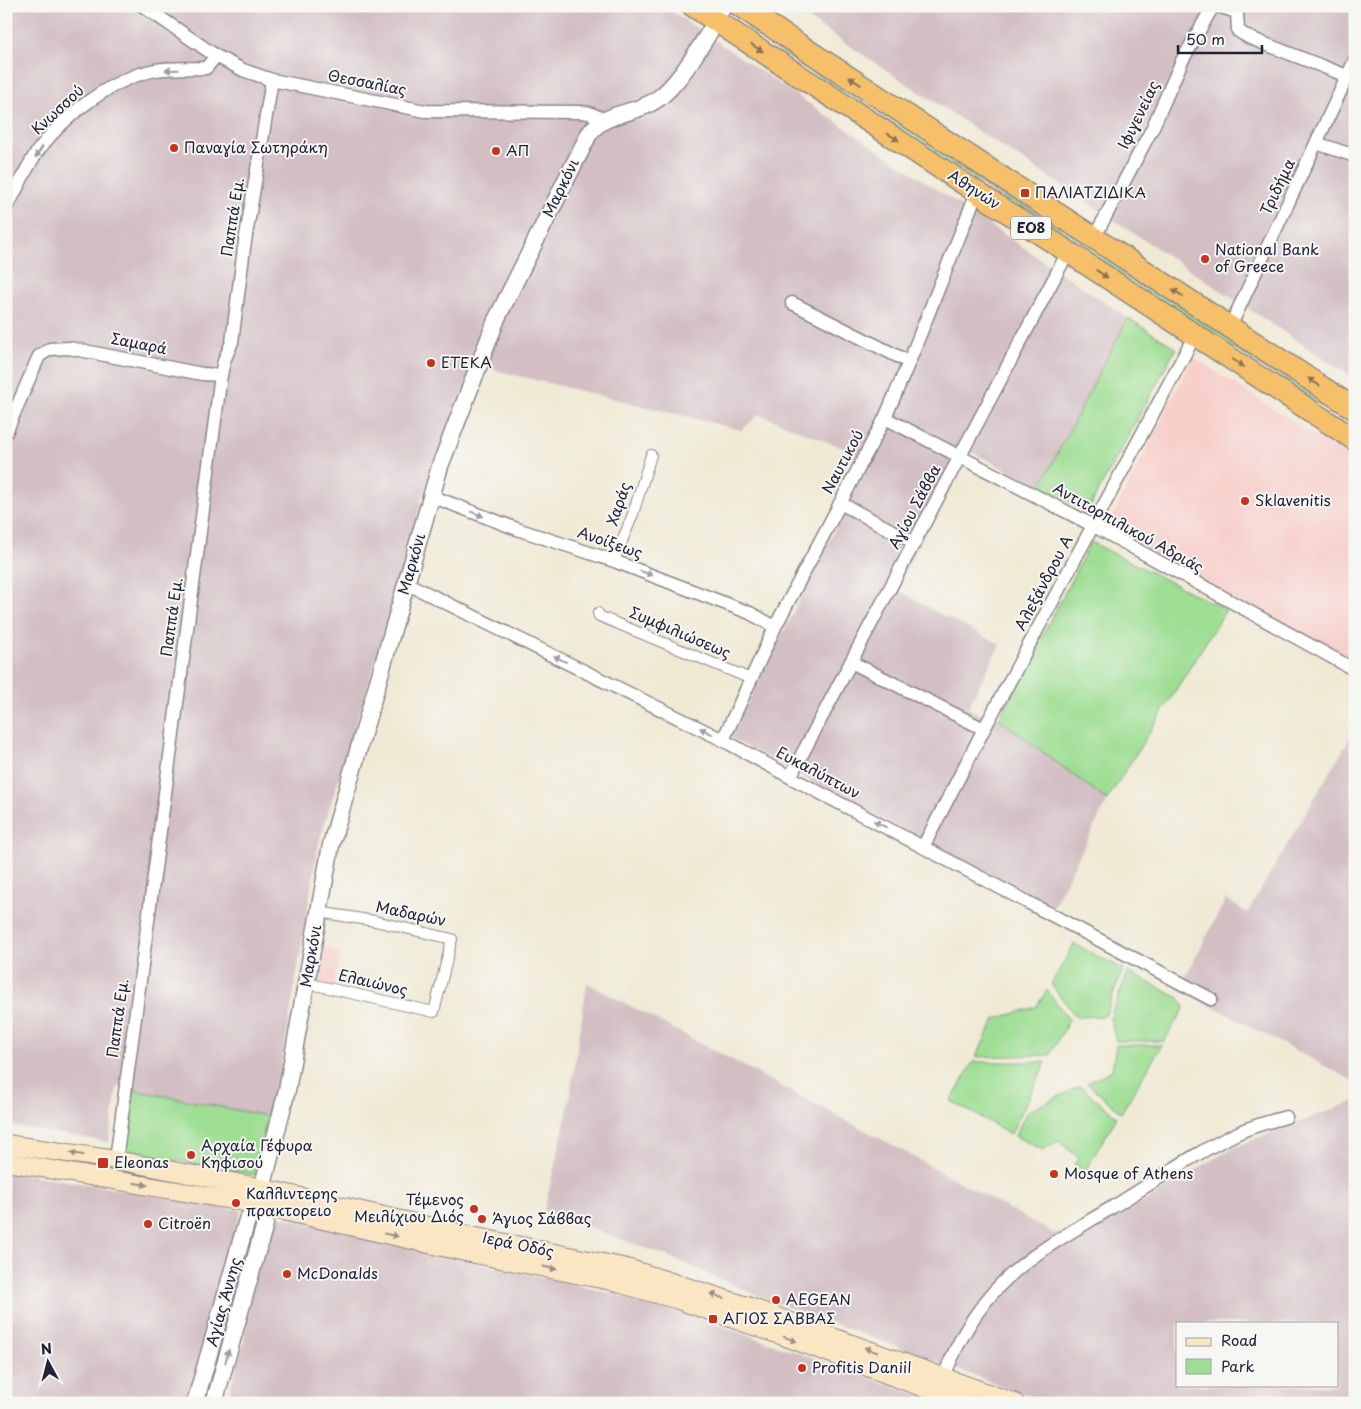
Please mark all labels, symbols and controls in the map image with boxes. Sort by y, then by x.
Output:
scale bar [1178,22,1262,54]
text: 50 m [1186,27,1225,50]
one-way arrow [750,43,763,53]
street label: Θεσσαλίας [326,63,409,100]
one-way arrow [164,66,180,74]
street label: Ιφιγενείας [1111,76,1164,152]
one-way arrow [848,77,861,86]
street label: Κνωσσού [26,79,88,139]
one-way arrow [886,133,899,142]
place label: Παναγία Σωτηράκη [184,135,328,158]
place label: ΑΠ [506,138,529,161]
marker: Παναγία Σωτηράκη [168,142,180,154]
one-way arrow [34,145,43,158]
marker: ΑΠ [490,145,502,157]
street label: Μαρκόνι [535,154,584,221]
street label: Τριδήμα [1254,154,1300,218]
street label: Αθηνών [944,163,1006,214]
street label: Παππά Εμ. [214,176,249,258]
place label: ΠΑΛΙΑΤΖΙΔΙΚΑ [1035,180,1146,203]
marker: ΠΑΛΙΑΤΖΙΔΙΚΑ [1019,187,1031,199]
road number: ΕΟ8 [1011,217,1051,240]
place label: National Bank of Greece [1215,237,1319,277]
marker: National Bank of Greece [1199,253,1211,265]
one-way arrow [1095,270,1108,279]
one-way arrow [1171,288,1185,298]
street label: Σαμαρά [109,326,169,359]
place label: ΕΤΕΚΑ [441,350,492,373]
marker: ΕΤΕΚΑ [425,357,437,369]
one-way arrow [1231,359,1244,368]
one-way arrow [1307,377,1321,387]
street label: Ναυτικού [815,425,868,498]
street label: Αγίου Σάββα [882,460,946,553]
street label: Αντιτορπιλικού Αδριάς [1049,476,1208,578]
street label: Χαράς [599,478,636,528]
place label: Sklavenitis [1255,488,1331,511]
marker: Sklavenitis [1239,495,1251,507]
one-way arrow [470,510,484,518]
street label: Ανοίξεως [575,520,646,564]
street label: Μαρκόνι [391,530,430,597]
street label: Αλεξάνδρου Α [1008,531,1077,634]
one-way arrow [639,570,654,578]
street label: Παππά Εμ. [154,576,187,658]
street label: Συμφιλιώσεως [626,600,735,664]
one-way arrow [553,655,568,663]
one-way arrow [699,727,713,735]
street label: Ευκαλύπτων [773,740,865,804]
one-way arrow [873,820,887,828]
street label: Μαδαρών [374,894,449,931]
street label: Μαρκόνι [293,923,326,989]
street label: Ελαιώνος [336,962,411,1001]
street label: Παππά Εμ. [100,977,133,1059]
place label: Αρχαία Γέφυρα Κηφισού [201,1133,313,1173]
marker: Αρχαία Γέφυρα Κηφισού [185,1149,197,1161]
one-way arrow [68,1150,84,1158]
place label: Eleonas [114,1150,169,1173]
marker: Eleonas [96,1156,110,1170]
place label: Mosque of Athens [1064,1161,1193,1184]
marker: Mosque of Athens [1048,1168,1060,1180]
one-way arrow [133,1180,149,1188]
place label: Καλλιντερης πρακτορειο [246,1181,338,1221]
place label: Τέμενος Μειλίχιου Διός [354,1187,464,1227]
marker: Καλλιντερης πρακτορειο [230,1197,242,1209]
marker: Τέμενος Μειλίχιου Διός [468,1203,480,1215]
place label: Άγιος Σάββας [492,1206,592,1229]
place label: Citroën [158,1211,211,1234]
marker: Άγιος Σάββας [476,1213,488,1225]
marker: Citroën [142,1218,154,1230]
street label: Ιερά Οδός [480,1225,556,1262]
one-way arrow [384,1231,399,1239]
street label: Αγίας Άννης [199,1254,246,1349]
place label: McDonalds [297,1261,378,1284]
one-way arrow [543,1265,559,1273]
marker: McDonalds [281,1268,293,1280]
place label: AEGEAN [786,1287,851,1310]
one-way arrow [710,1292,725,1299]
marker: AEGEAN [770,1294,782,1306]
place label: ΑΓΙΟΣ ΣΑΒΒΑΣ [723,1306,835,1329]
marker: ΑΓΙΟΣ ΣΑΒΒΑΣ [707,1313,719,1325]
legend [1176,1322,1338,1386]
text: Road [1221,1328,1257,1351]
one-way arrow [783,1335,798,1343]
north arrow [22,1336,72,1386]
text: N [40,1338,53,1360]
one-way arrow [863,1346,878,1353]
one-way arrow [223,1348,231,1363]
text: Park [1221,1354,1255,1377]
place label: Profitis Daniil [812,1355,911,1378]
marker: Profitis Daniil [796,1362,808,1374]

